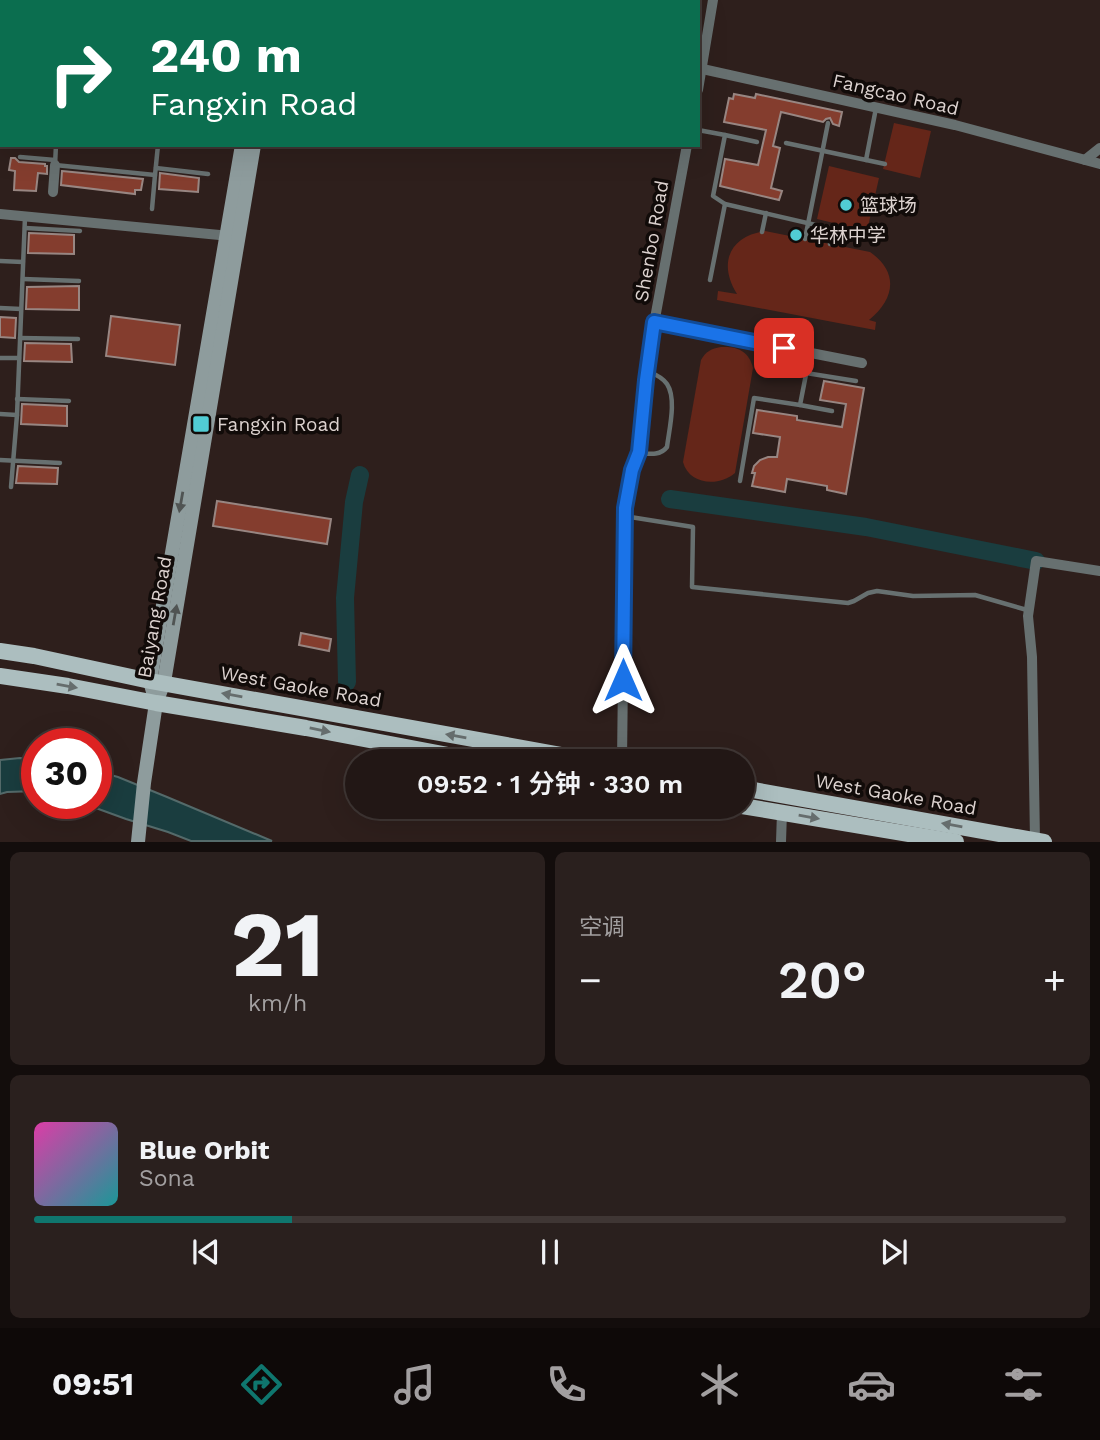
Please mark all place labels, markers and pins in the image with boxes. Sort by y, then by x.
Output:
place label: 篮球场 [860,194,917,217]
marker: 篮球场 [838,197,854,213]
place label: 华林中学 [810,224,886,247]
marker: 华林中学 [788,227,804,243]
pin [754,318,814,378]
place label: Fangxin Road [217,413,340,436]
marker: Fangxin Road [191,414,211,434]

